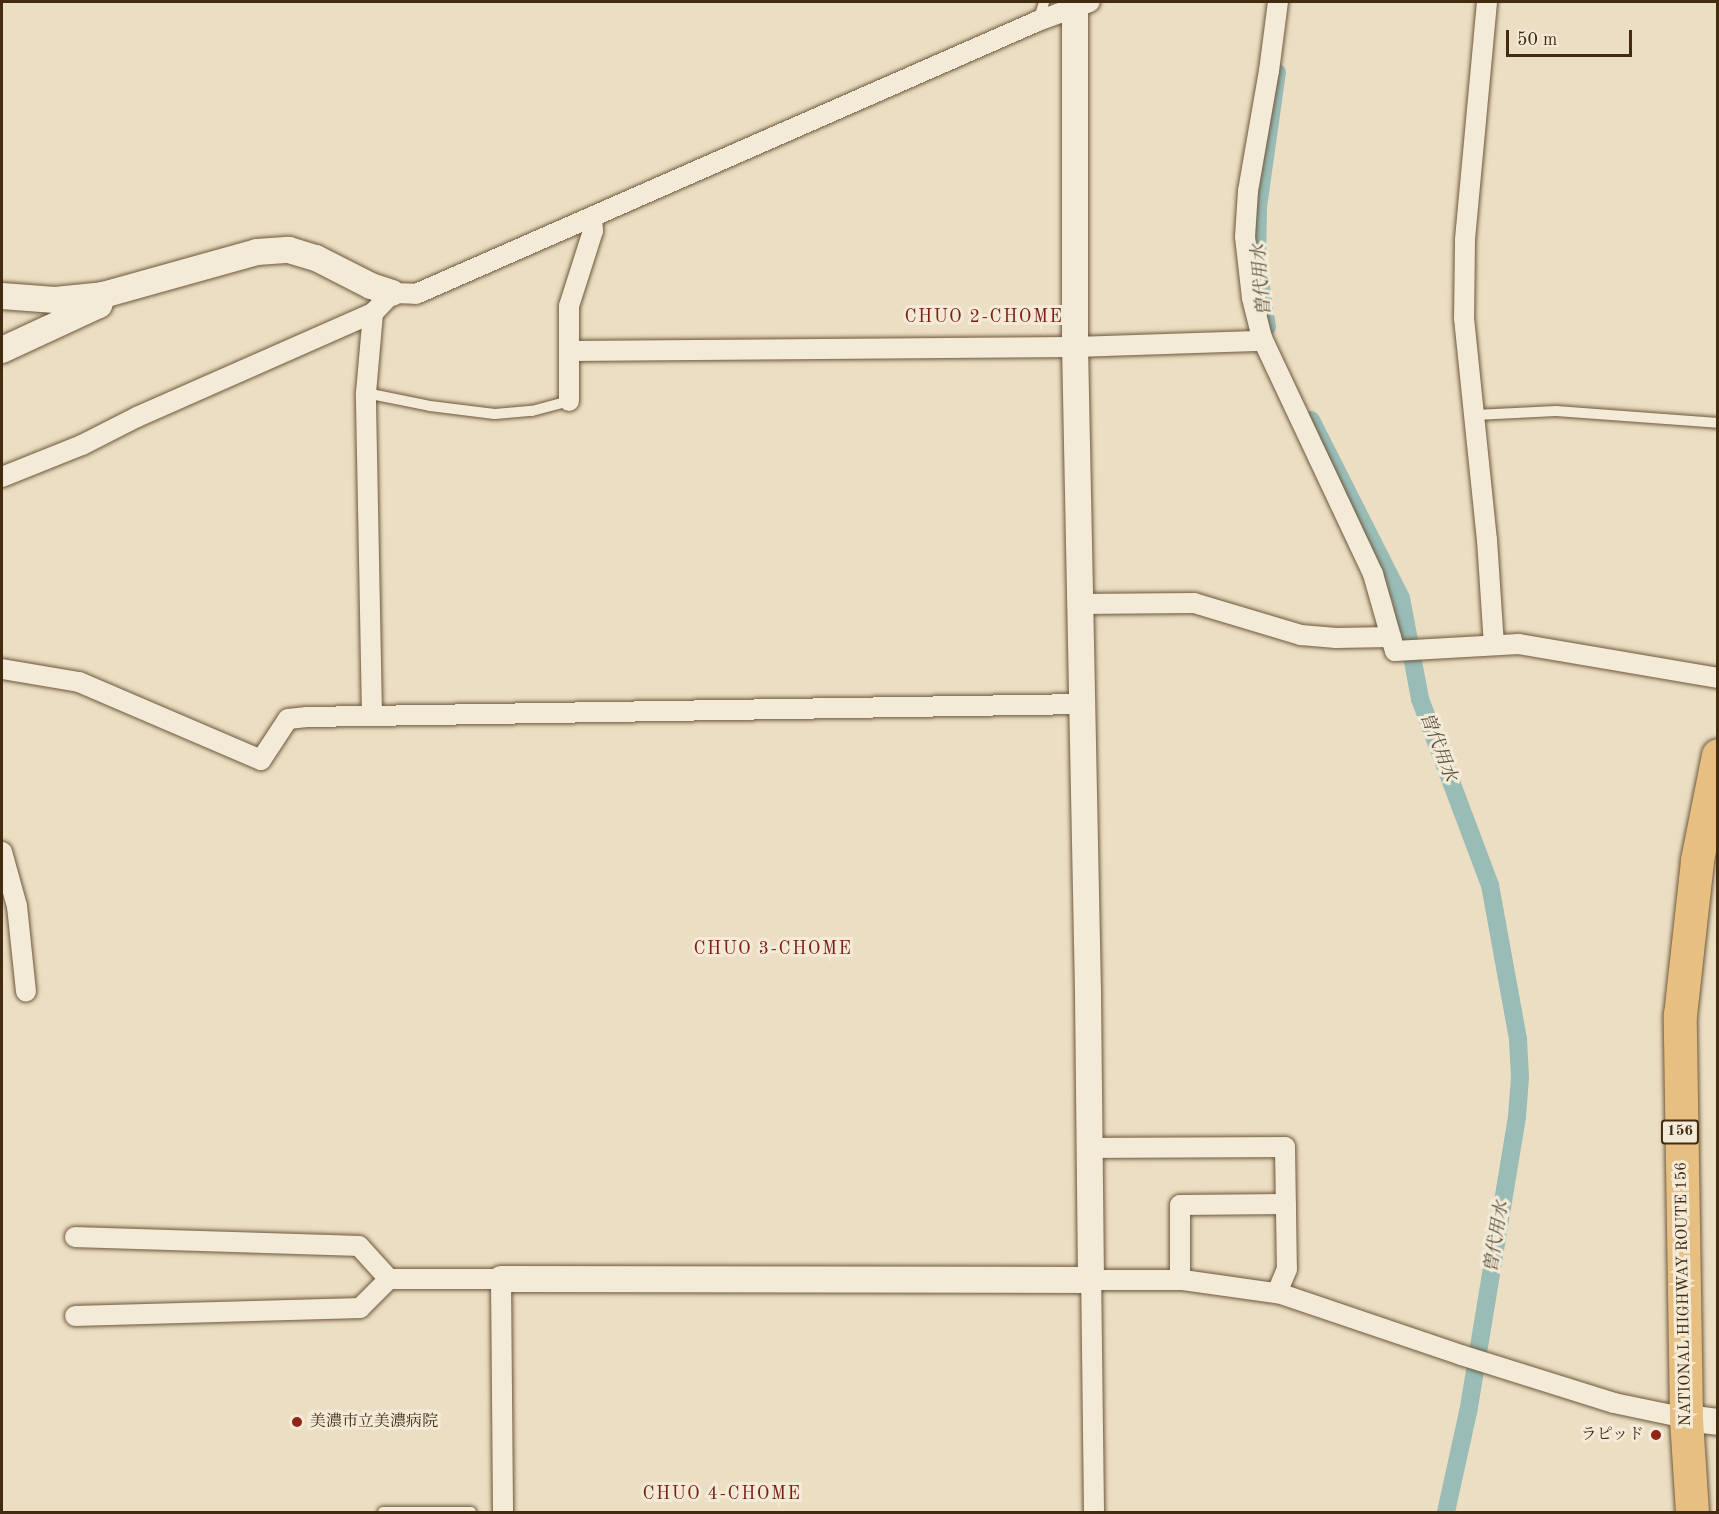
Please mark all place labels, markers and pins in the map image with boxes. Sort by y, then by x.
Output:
place label: 美濃市立美濃病院 [310,1412,438,1432]
marker: 美濃市立美濃病院 [288,1413,306,1431]
place label: ラピッド [1580,1425,1644,1445]
marker: ラピッド [1649,1428,1663,1442]

